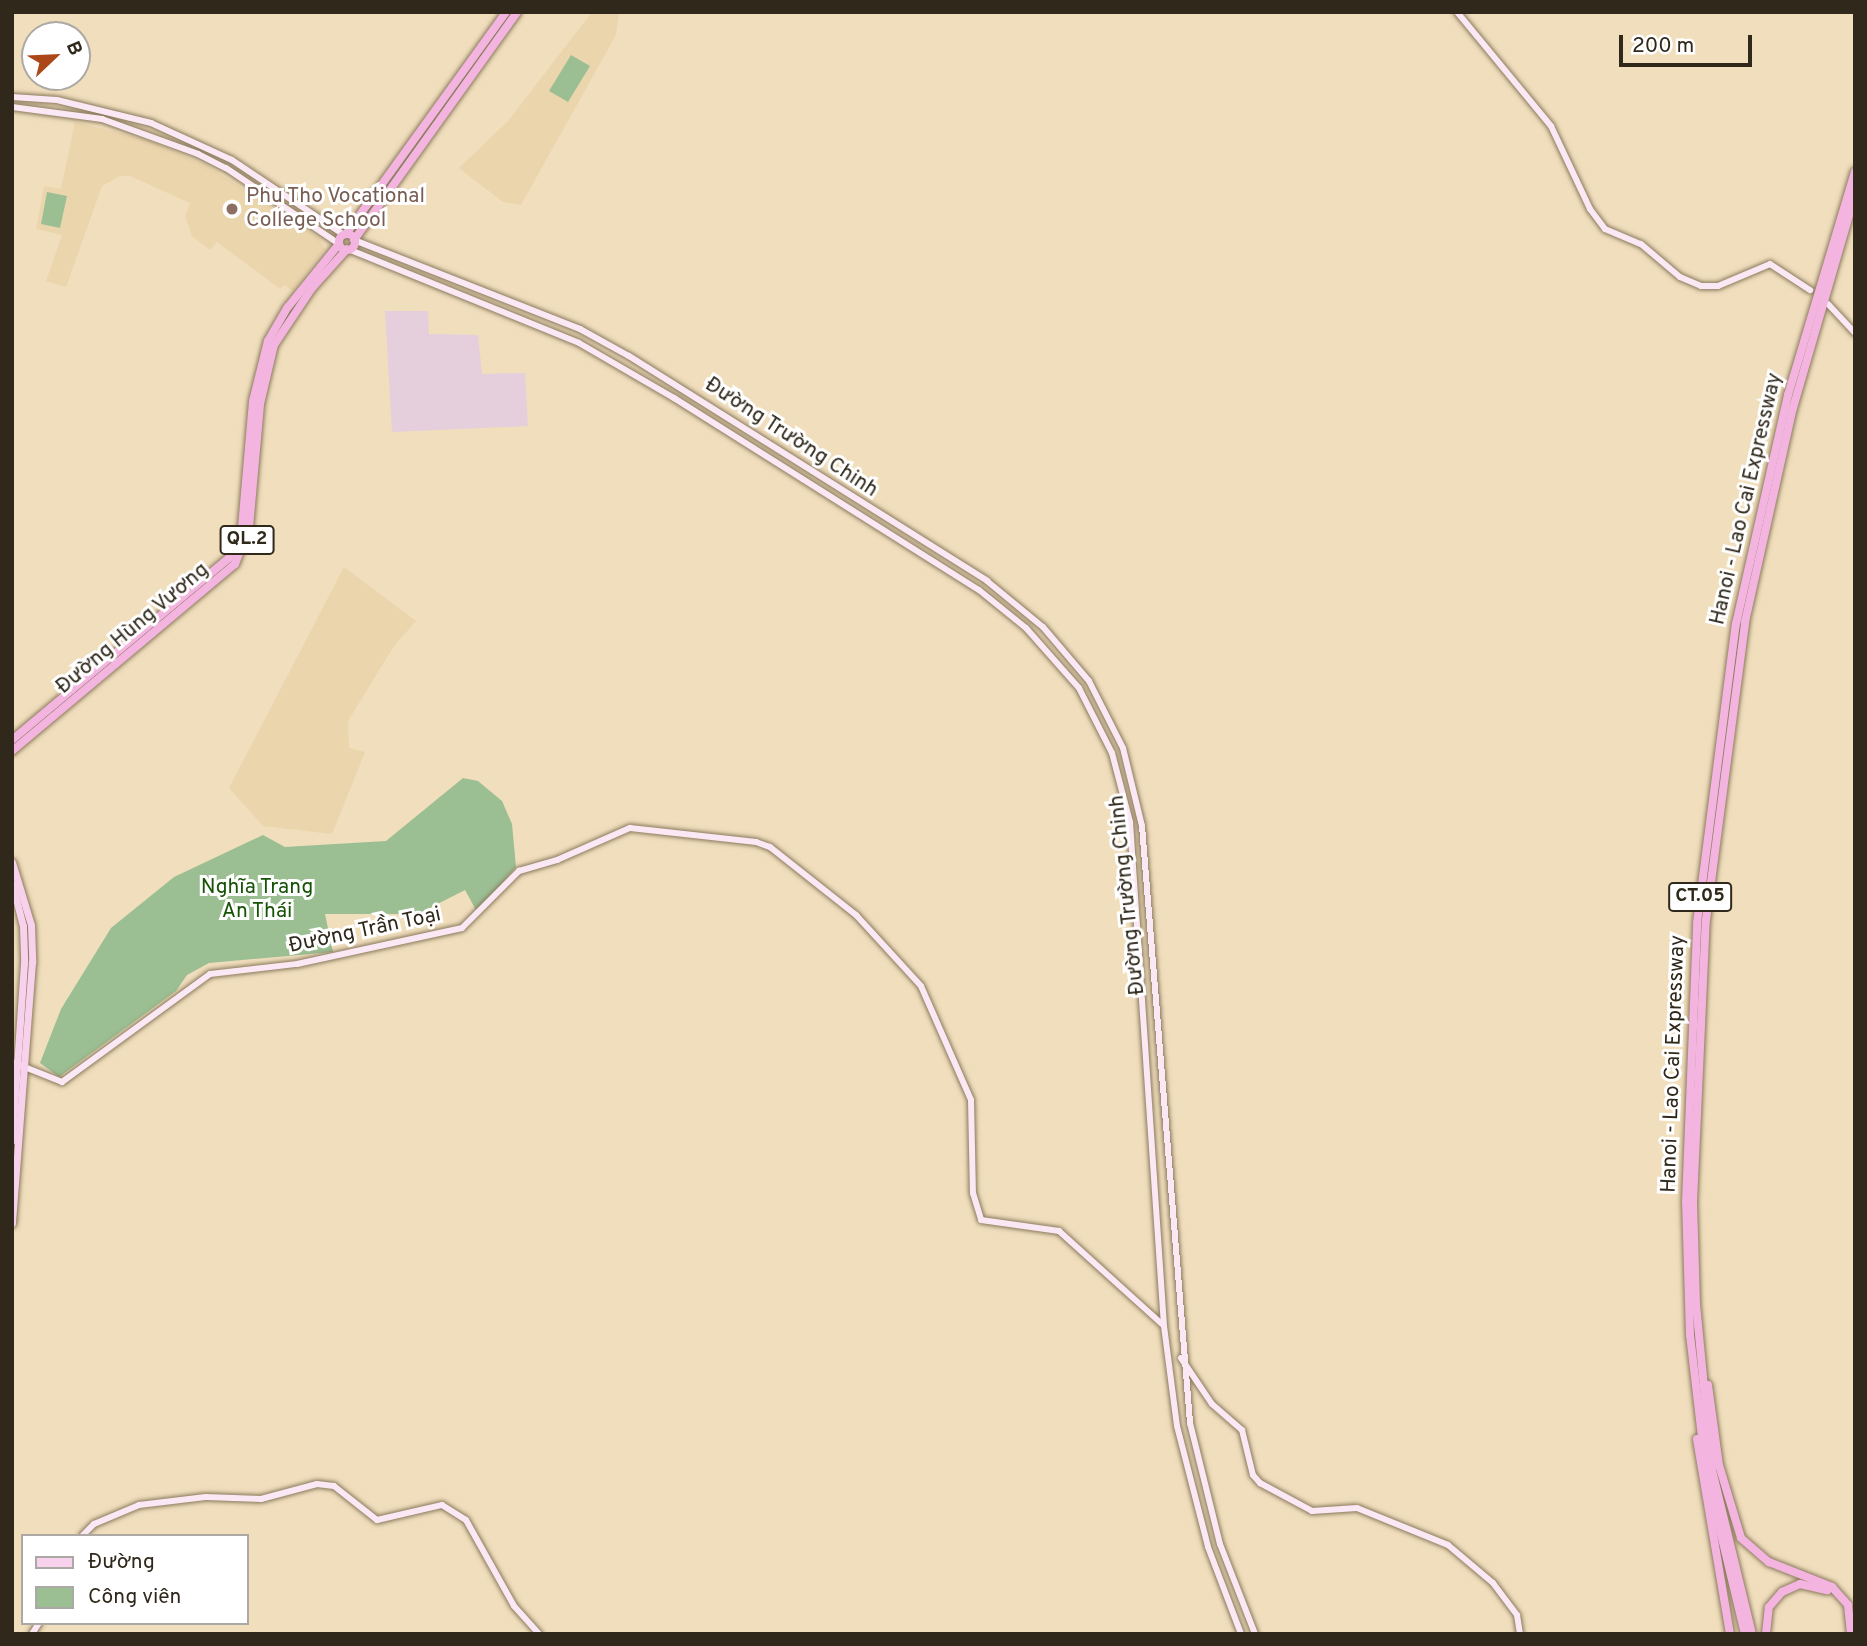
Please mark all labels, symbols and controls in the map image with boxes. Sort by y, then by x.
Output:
north arrow [21,21,91,91]
scale bar [1622,21,1755,65]
text: 200 m [1632,33,1694,60]
text: B [60,38,87,59]
place label: Phu Tho Vocational College School [246,184,427,234]
marker: Phu Tho Vocational College School [224,201,240,217]
street label: Hanoi - Lao Cai Expressway [1706,370,1788,628]
street label: Đường Trường Chinh [699,372,883,504]
road number: QL.2 [219,524,275,555]
street label: Đường Hùng Vương [51,558,215,700]
street label: Đường Trường Chinh [1105,793,1151,997]
park label: Nghĩa Trang An Thái [200,875,314,925]
road number: CT.05 [1667,882,1733,912]
street label: Đường Trần Toại [286,902,444,960]
street label: Hanoi - Lao Cai Expressway [1657,935,1691,1193]
legend [21,1534,248,1625]
text: Đường [88,1549,155,1576]
text: Công viên [88,1584,181,1611]

